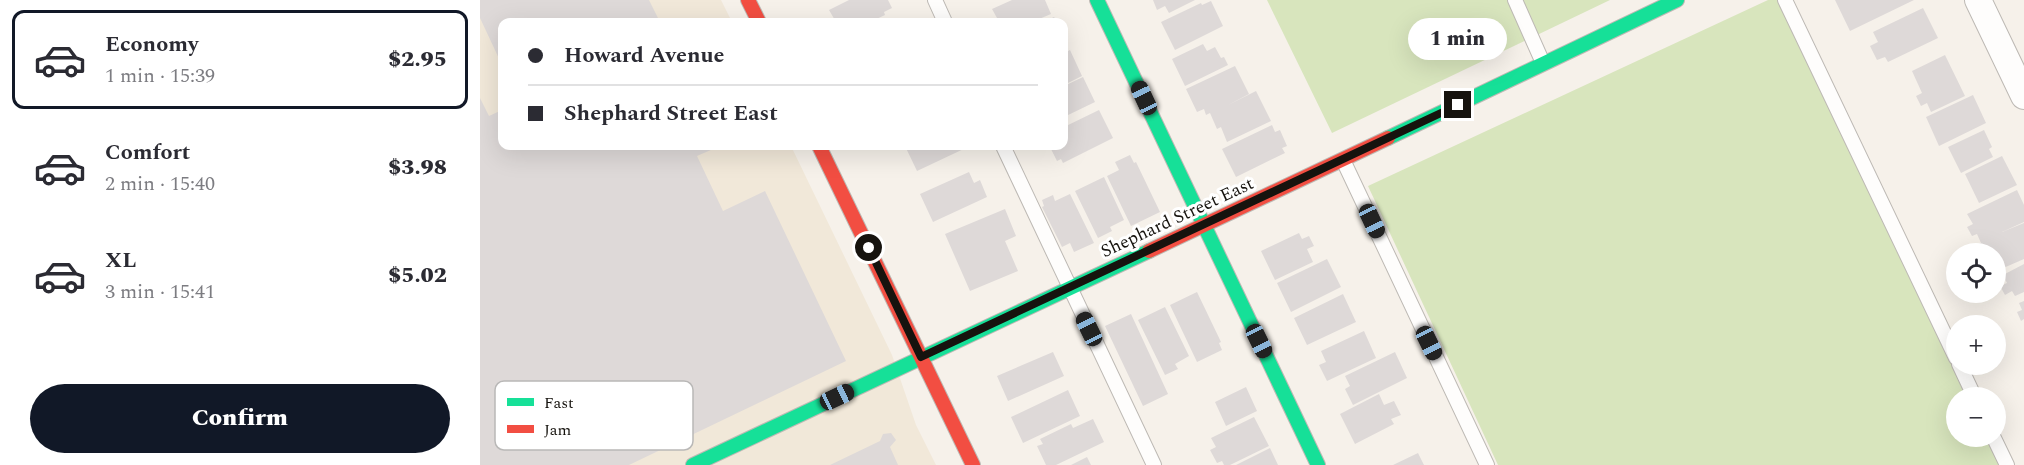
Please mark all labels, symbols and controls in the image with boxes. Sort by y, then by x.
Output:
callout: 1 min [1408,18,1508,60]
text: 1 min [1430,24,1485,54]
text: Economy [105,28,198,61]
icon: car [33,33,87,87]
text: Howard Avenue [564,39,724,72]
text: $2.95 [388,43,447,76]
text: 1 min · 15:39 [105,61,215,91]
car [1128,78,1160,118]
route end [1444,91,1471,118]
text: Shephard Street East [564,97,778,130]
text: Comfort [105,136,190,169]
icon: car [33,141,87,195]
text: $3.98 [388,151,447,184]
text: 2 min · 15:40 [105,169,215,199]
street label: Shephard Street East [1096,170,1258,265]
car [1356,201,1388,241]
route start [855,234,882,261]
map controls [1946,243,2006,447]
button: locate [1946,243,2006,303]
text: XL [105,244,136,277]
icon: car [33,249,87,303]
text: $5.02 [388,259,447,292]
text: 3 min · 15:41 [105,277,215,307]
car [1073,309,1105,349]
button: + [1946,315,2006,375]
car [1243,321,1275,361]
car [1413,323,1445,363]
legend [495,381,693,450]
car [817,381,857,413]
button: Confirm [30,384,450,453]
button: − [1946,387,2006,447]
text: Fast [544,391,574,415]
text: Jam [544,418,572,442]

